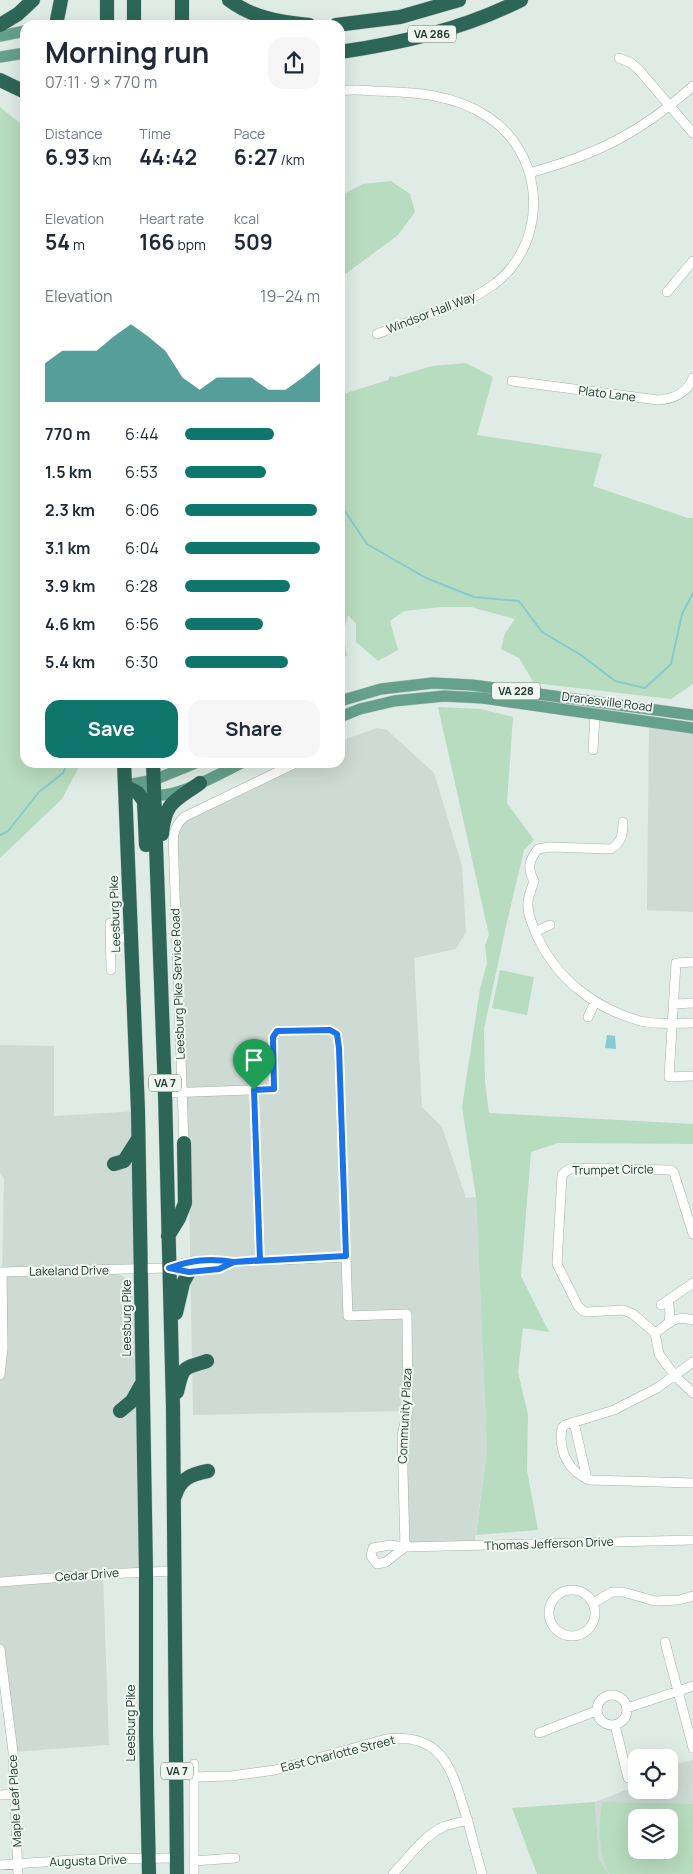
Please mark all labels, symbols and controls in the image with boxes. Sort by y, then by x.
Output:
road number: VA 286 [408,26,456,42]
text: Morning run [45,33,209,71]
button: share [268,37,320,89]
text: 07:11 · 9 × 770 m [45,71,157,93]
text: Distance [45,124,102,143]
text: Time [139,124,171,143]
text: Pace [234,124,265,143]
text: 6.93 [45,143,90,171]
text: 44:42 [139,143,197,171]
text: 6:27 [234,143,278,171]
text: km [90,150,111,169]
text: /km [278,150,305,169]
text: Elevation [45,209,104,228]
text: Heart rate [139,209,204,228]
text: kcal [234,209,259,228]
text: 54 [45,228,70,256]
text: 166 [139,228,175,256]
text: 509 [234,228,273,256]
text: m [70,235,85,254]
text: bpm [175,235,206,254]
text: Elevation [45,285,113,307]
text: 19–24 m [260,285,320,307]
street label: Windsor Hall Way [384,287,479,337]
street label: Plato Lane [577,382,637,405]
text: 770 m [45,423,90,445]
text: 6:44 [125,423,159,445]
text: 1.5 km [45,461,92,483]
text: 6:53 [125,461,158,483]
text: 2.3 km [45,499,95,521]
text: 6:06 [125,499,159,521]
text: 3.1 km [45,537,90,559]
text: 6:04 [125,537,159,559]
text: 3.9 km [45,575,95,597]
text: 6:28 [125,575,158,597]
text: 4.6 km [45,613,95,635]
text: 6:56 [125,613,159,635]
text: 5.4 km [45,651,95,673]
text: 6:30 [125,651,158,673]
road number: VA 228 [492,682,540,699]
street label: Dranesville Road [561,688,653,716]
button: Save [45,700,178,758]
button: Share [188,700,320,758]
street label: Leesburg Pike [105,875,124,953]
street label: Leesburg Pike Service Road [166,908,189,1060]
pin [233,1039,275,1090]
icon: arrive [240,1046,268,1074]
road number: VA 7 [149,1074,181,1092]
street label: Trumpet Circle [572,1160,654,1179]
street label: Lakeland Drive [29,1261,109,1280]
street label: Leesburg Pike [118,1279,135,1357]
street label: Community Plaza [394,1368,415,1464]
street label: Thomas Jefferson Drive [484,1533,614,1554]
street label: Cedar Drive [54,1564,120,1585]
street label: Leesburg Pike [122,1684,139,1762]
street label: East Charlotte Street [279,1731,397,1776]
map controls [628,1749,678,1859]
button: locate [628,1749,678,1799]
street label: Maple Leaf Place [4,1754,25,1848]
road number: VA 7 [161,1762,193,1780]
button: layers [628,1809,678,1859]
street label: Augusta Drive [49,1851,127,1870]

